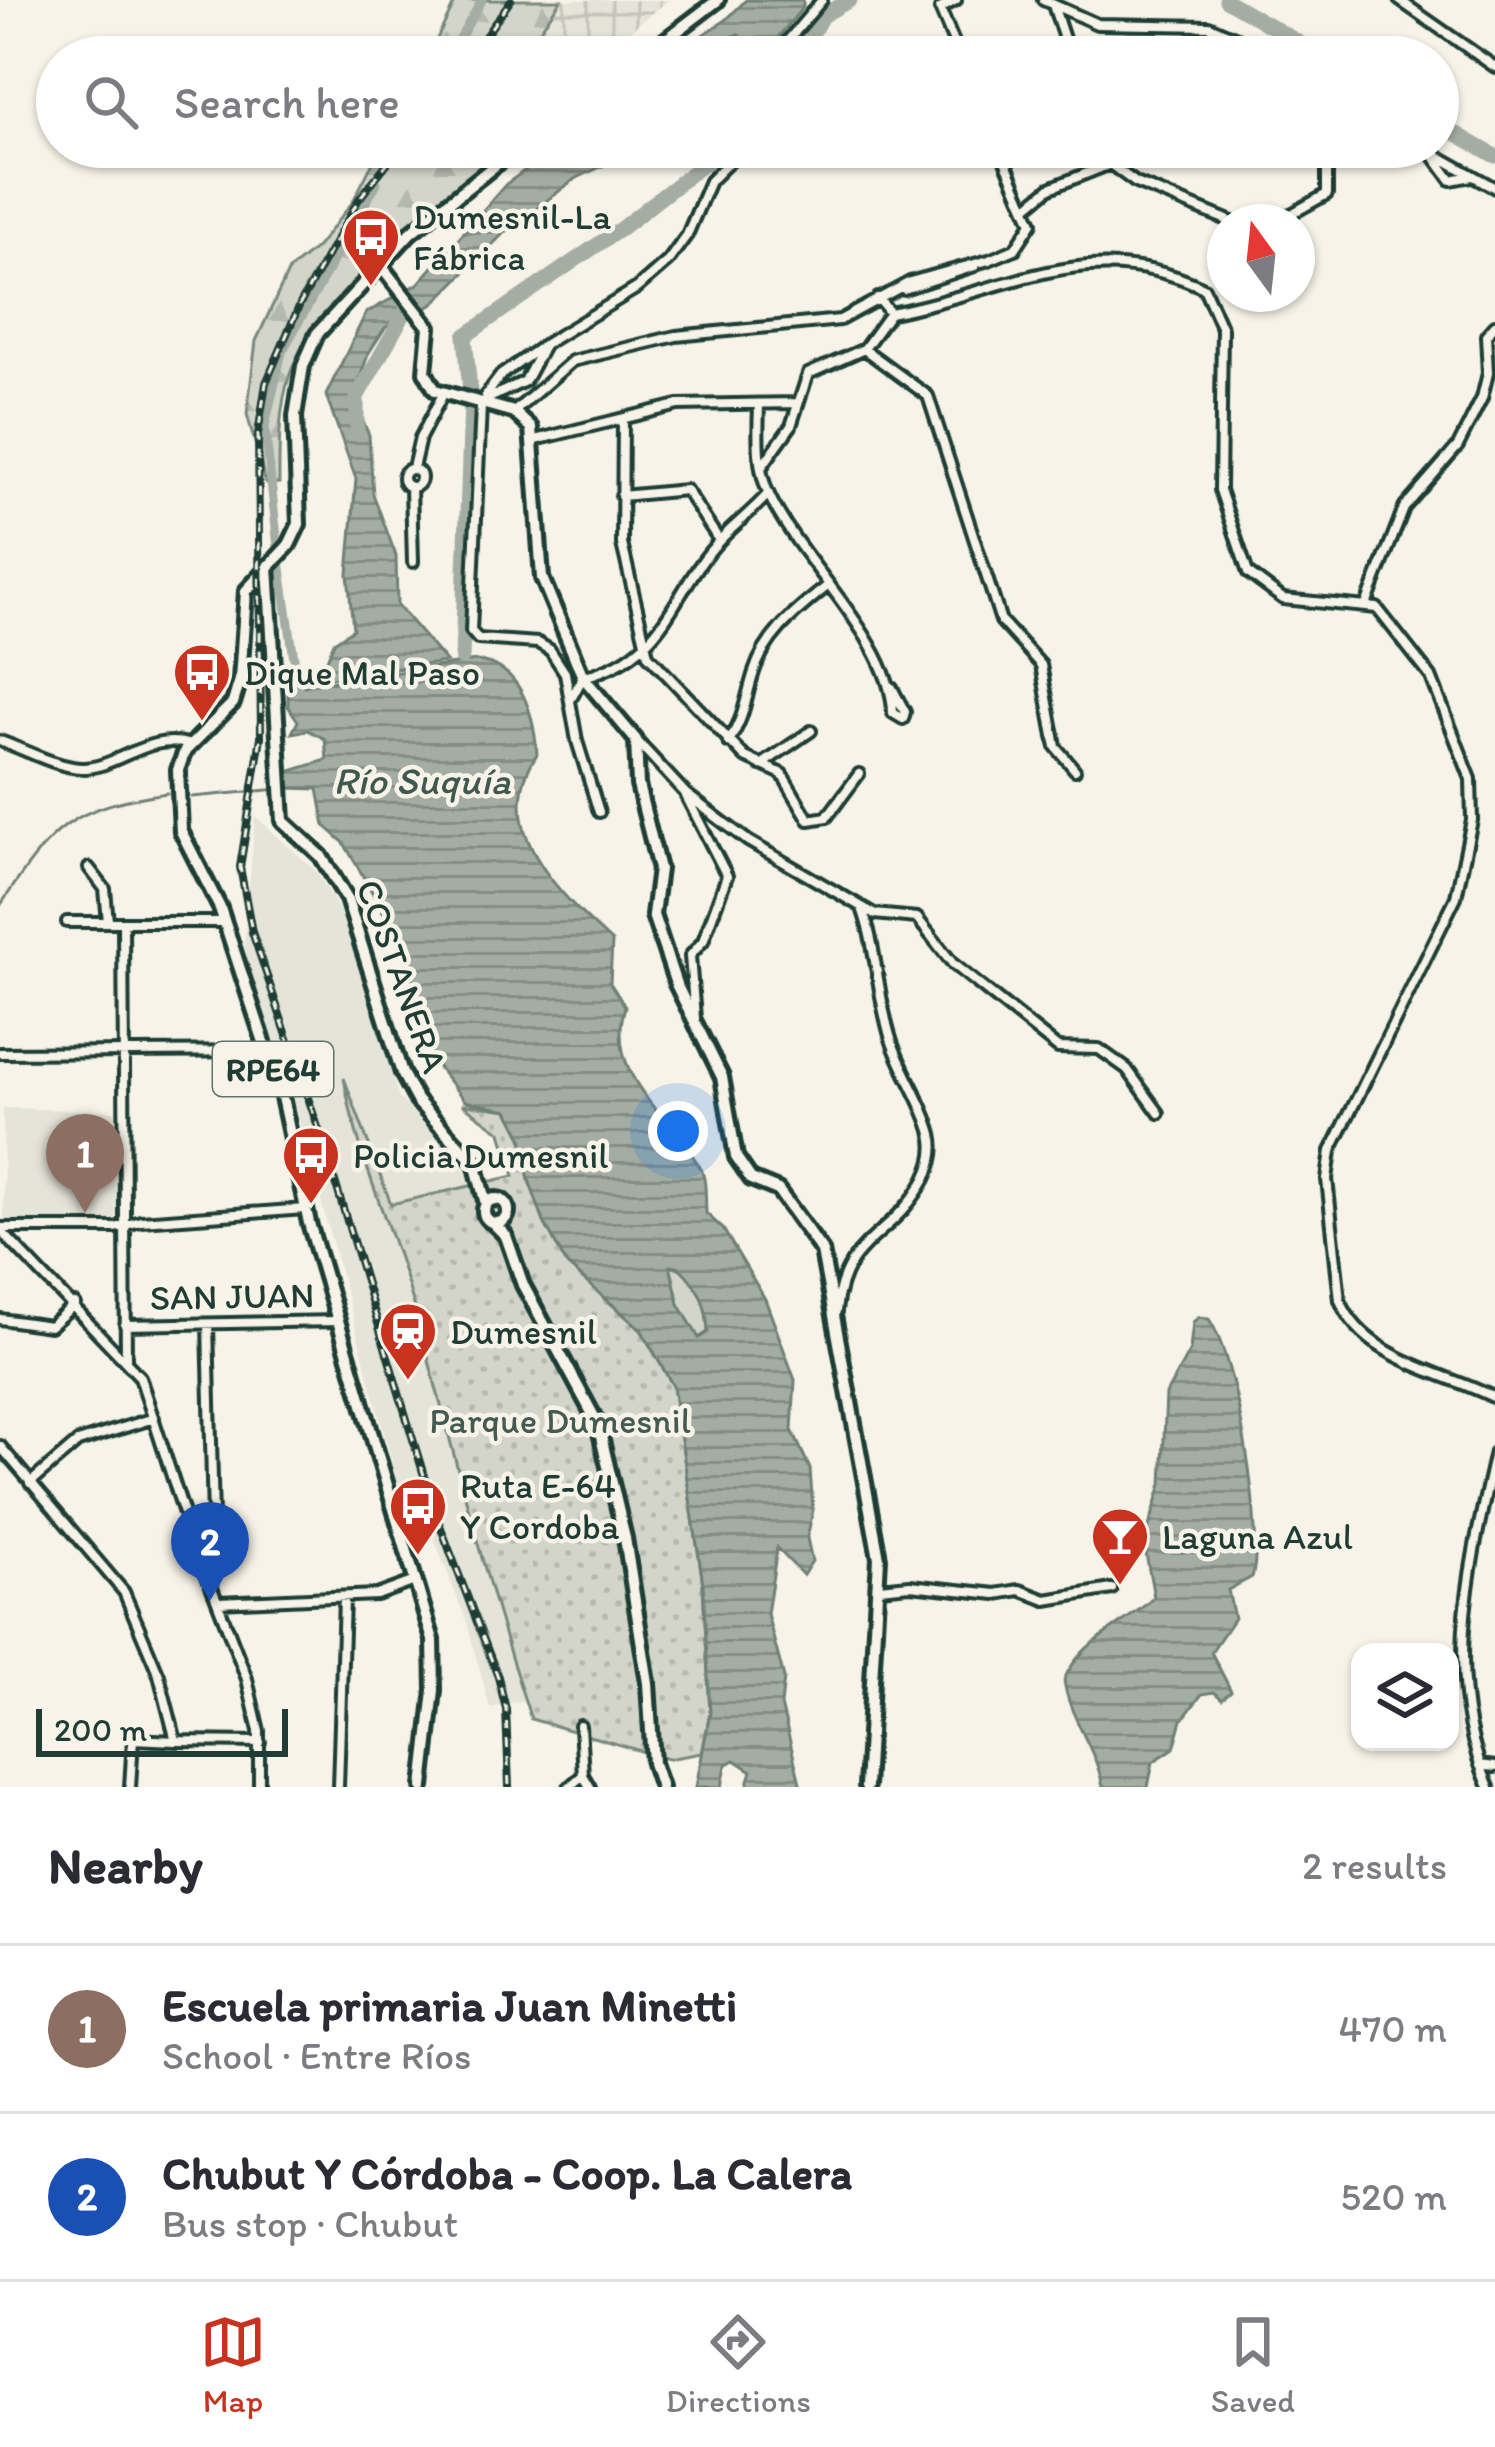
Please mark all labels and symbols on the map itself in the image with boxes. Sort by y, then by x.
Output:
place label: Dumesnil-La Fábrica [413,195,611,279]
north arrow [1207,204,1315,312]
bus stop icon: Dumesnil-La Fábrica [340,206,402,288]
bus stop icon: Dique Mal Paso [171,641,233,723]
place label: Dique Mal Paso [244,651,480,694]
water label: Río Suquía [333,757,511,804]
street label: COSTANERA [347,874,457,1078]
road number: RPE64 [213,1042,333,1096]
your location [648,1101,708,1161]
pin: 1 [46,1114,124,1213]
bus stop icon: Policia Dumesnil [280,1124,342,1206]
place label: Policia Dumesnil [353,1134,608,1177]
street label: SAN JUAN [149,1273,315,1319]
station icon: Dumesnil [377,1300,439,1382]
place label: Dumesnil [450,1310,597,1353]
park label: Parque Dumesnil [429,1399,691,1442]
place label: Ruta E-64 Y Cordoba [460,1464,620,1548]
bus stop icon: Ruta E-64 Y Cordoba [387,1475,449,1557]
pin: 2 [171,1502,249,1601]
bar icon: Laguna Azul [1089,1505,1151,1587]
place label: Laguna Azul [1162,1515,1353,1558]
scale bar [36,1703,288,1756]

